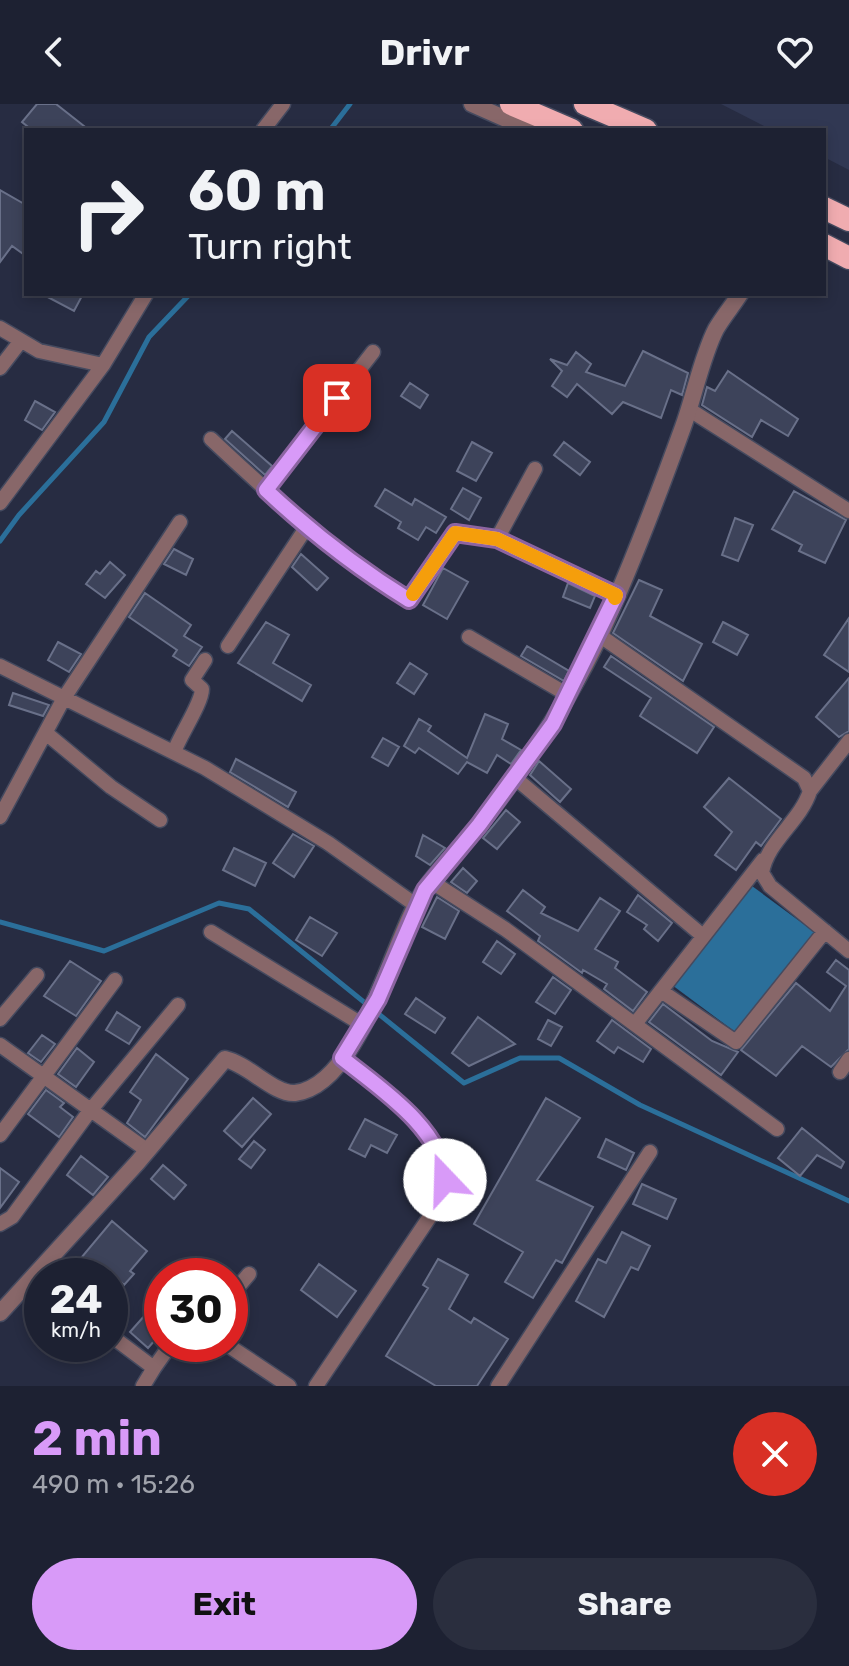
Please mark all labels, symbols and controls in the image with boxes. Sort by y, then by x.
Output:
icon: back [32,30,76,74]
icon: heart [773,30,817,74]
text: Drivr [379,31,470,74]
text: 60 m [188,158,326,224]
icon: right [56,160,160,264]
text: Turn right [188,225,352,268]
pin [303,364,371,432]
icon: arrive [315,376,359,420]
position arrow [403,1138,487,1222]
speed limit sign: 30 [144,1258,248,1362]
text: 24 [49,1276,103,1323]
text: km/h [51,1318,101,1342]
text: 2 min [32,1410,162,1467]
button: close [733,1412,817,1496]
text: 490 m · 15:26 [32,1469,195,1500]
button: Exit [32,1558,417,1650]
button: Share [433,1558,817,1650]

